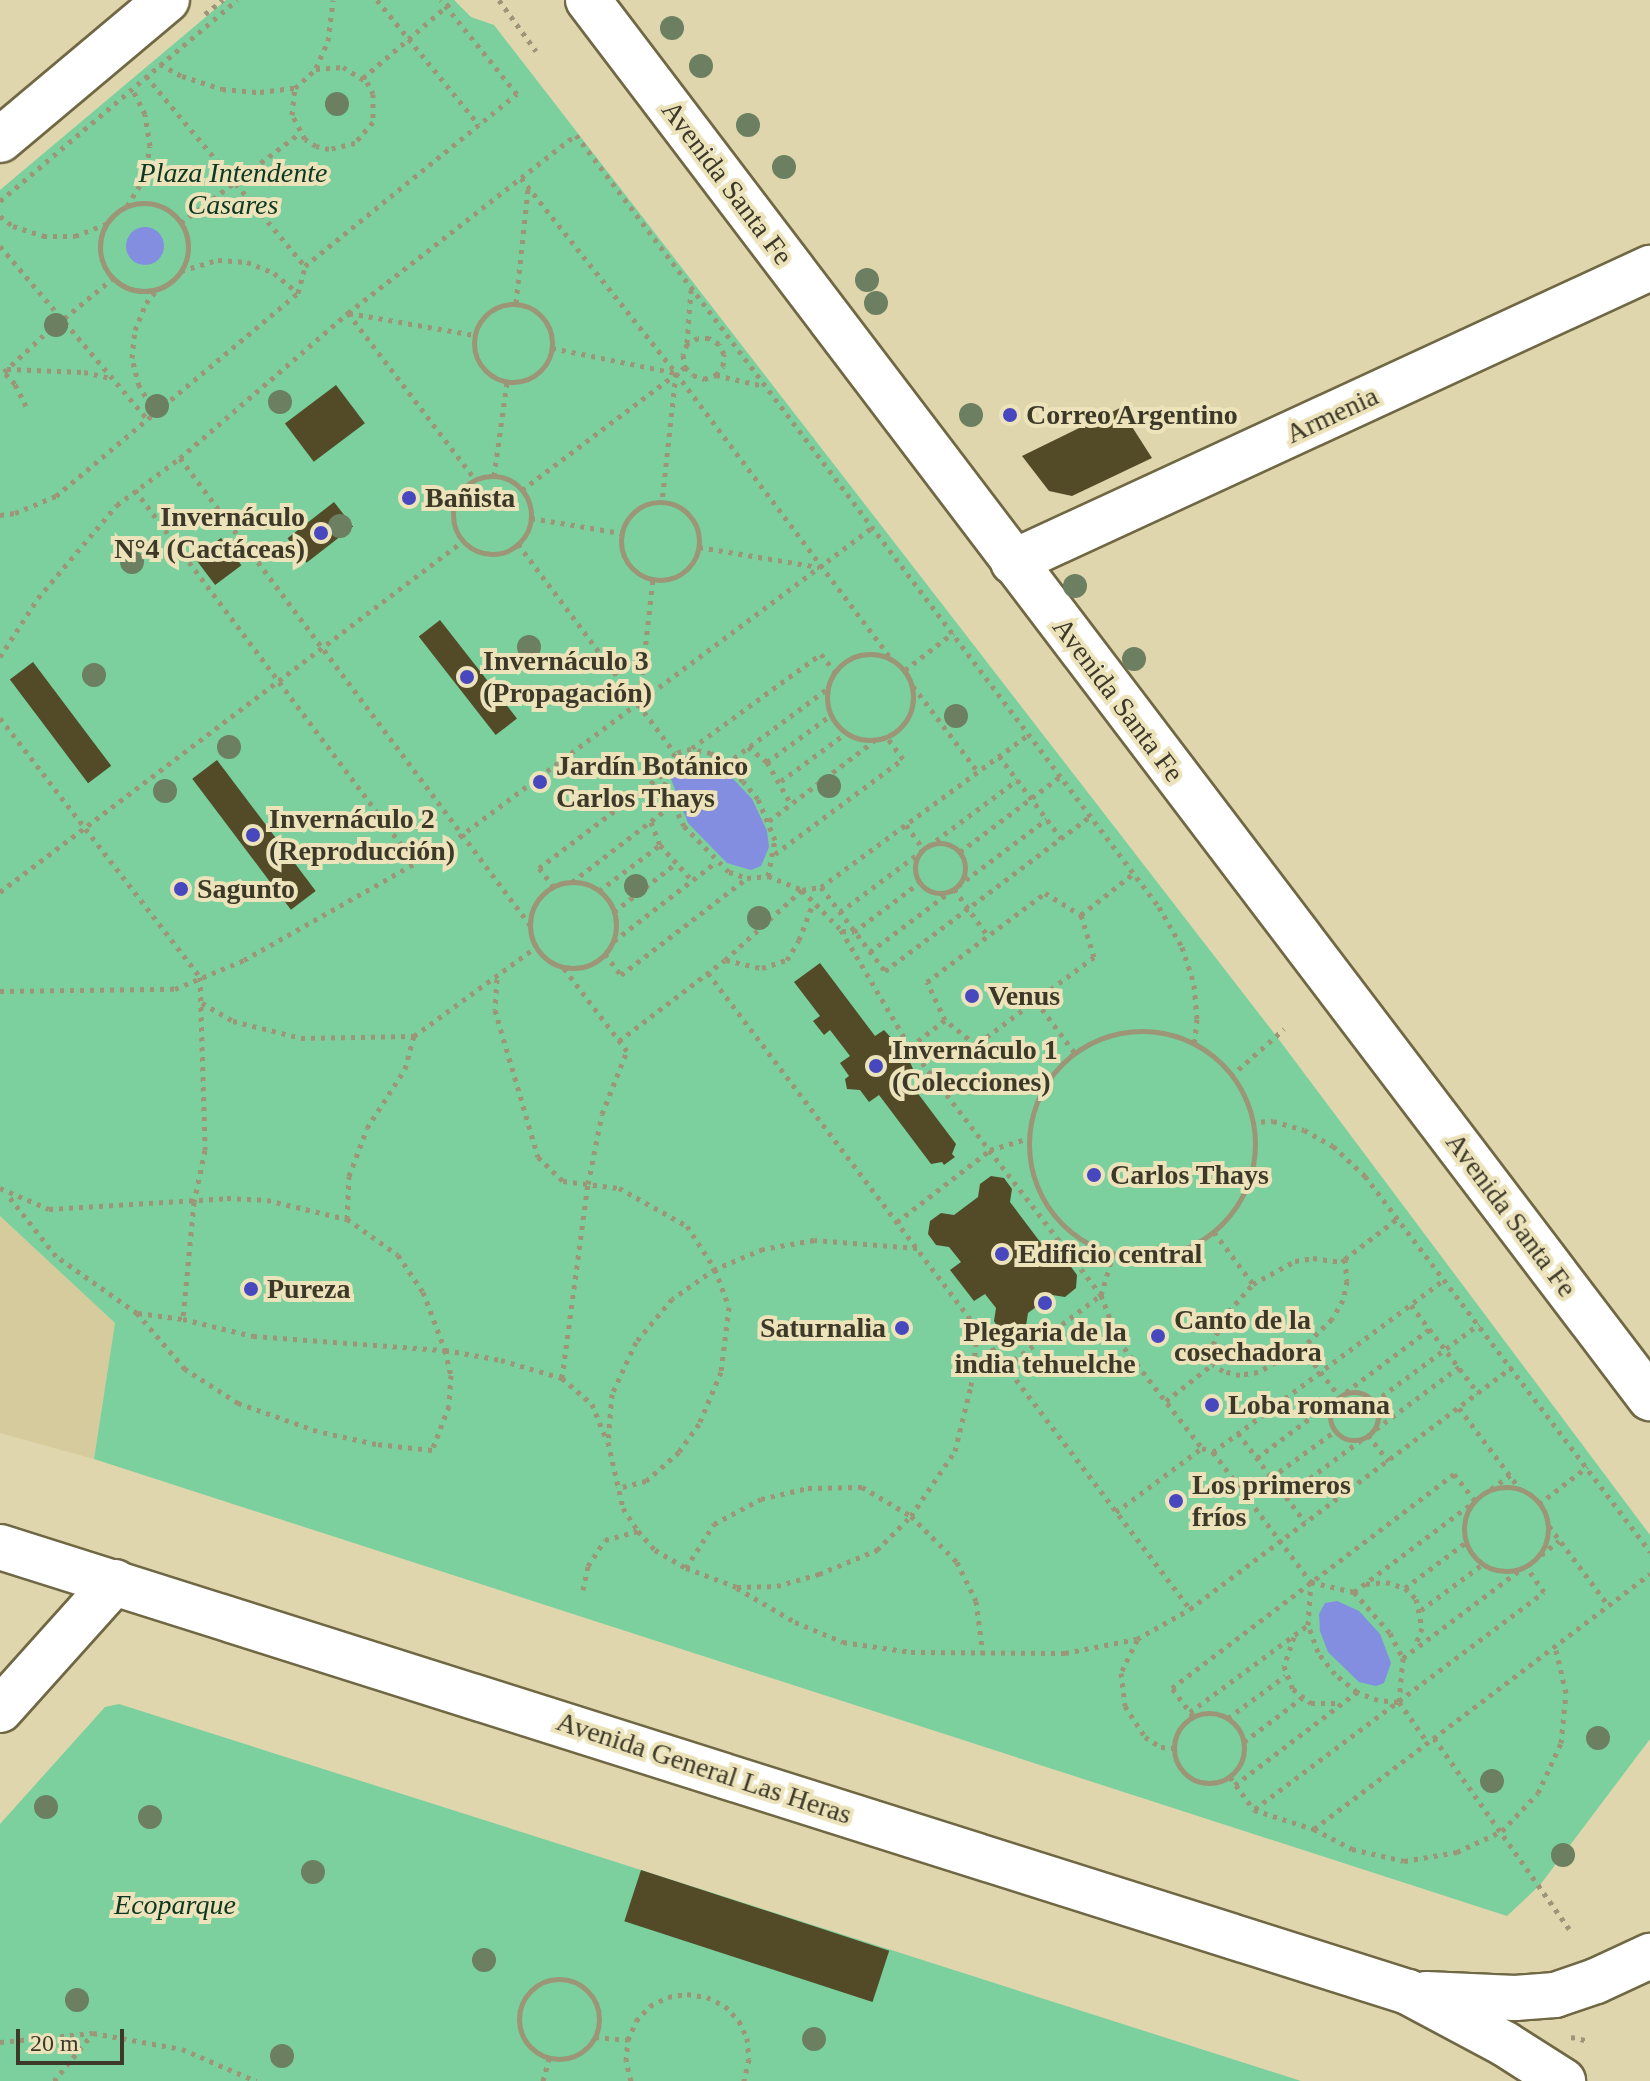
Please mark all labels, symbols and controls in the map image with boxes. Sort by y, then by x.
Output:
street label: Avenida Santa Fe [654,94,800,272]
park label: Plaza Intendente Casares [139,156,327,222]
street label: Armenia [1281,379,1383,451]
place label: Correo Argentino [1026,398,1239,432]
marker: Correo Argentino [1001,406,1019,424]
place label: Bañista [425,481,515,515]
marker: Bañista [400,489,418,507]
place label: Invernáculo N°4 (Cactáceas) [114,500,305,566]
marker: Invernáculo N°4 (Cactáceas) [312,524,330,542]
street label: Avenida Santa Fe [1045,611,1191,789]
place label: Invernáculo 3 (Propagación) [483,644,652,710]
marker: Invernáculo 3 (Propagación) [458,668,476,686]
place label: Jardín Botánico Carlos Thays [556,749,748,815]
marker: Jardín Botánico Carlos Thays [531,773,549,791]
place label: Invernáculo 2 (Reproducción) [269,802,455,868]
marker: Invernáculo 2 (Reproducción) [244,826,262,844]
place label: Sagunto [197,872,295,906]
marker: Sagunto [172,880,190,898]
place label: Venus [988,979,1060,1013]
marker: Venus [963,987,981,1005]
place label: Invernáculo 1 (Colecciones) [892,1033,1058,1099]
marker: Invernáculo 1 (Colecciones) [867,1057,885,1075]
street label: Avenida Santa Fe [1438,1126,1584,1304]
place label: Carlos Thays [1110,1158,1269,1192]
marker: Carlos Thays [1085,1166,1103,1184]
place label: Edificio central [1018,1237,1202,1271]
marker: Edificio central [993,1245,1011,1263]
place label: Pureza [267,1272,350,1306]
marker: Pureza [242,1280,260,1298]
marker: Plegaria de la india tehuelche [1036,1294,1054,1312]
place label: Canto de la cosechadora [1174,1303,1322,1369]
place label: Saturnalia [760,1311,886,1345]
place label: Plegaria de la india tehuelche [954,1315,1136,1381]
marker: Saturnalia [893,1319,911,1337]
marker: Canto de la cosechadora [1149,1327,1167,1345]
place label: Loba romana [1228,1388,1390,1422]
marker: Loba romana [1203,1396,1221,1414]
place label: Los primeros fríos [1192,1468,1351,1534]
marker: Los primeros fríos [1167,1492,1185,1510]
street label: Avenida General Las Heras [552,1704,856,1832]
park label: Ecoparque [114,1888,236,1922]
scale bar [20,2013,128,2063]
text: 20 m [30,2030,79,2056]

